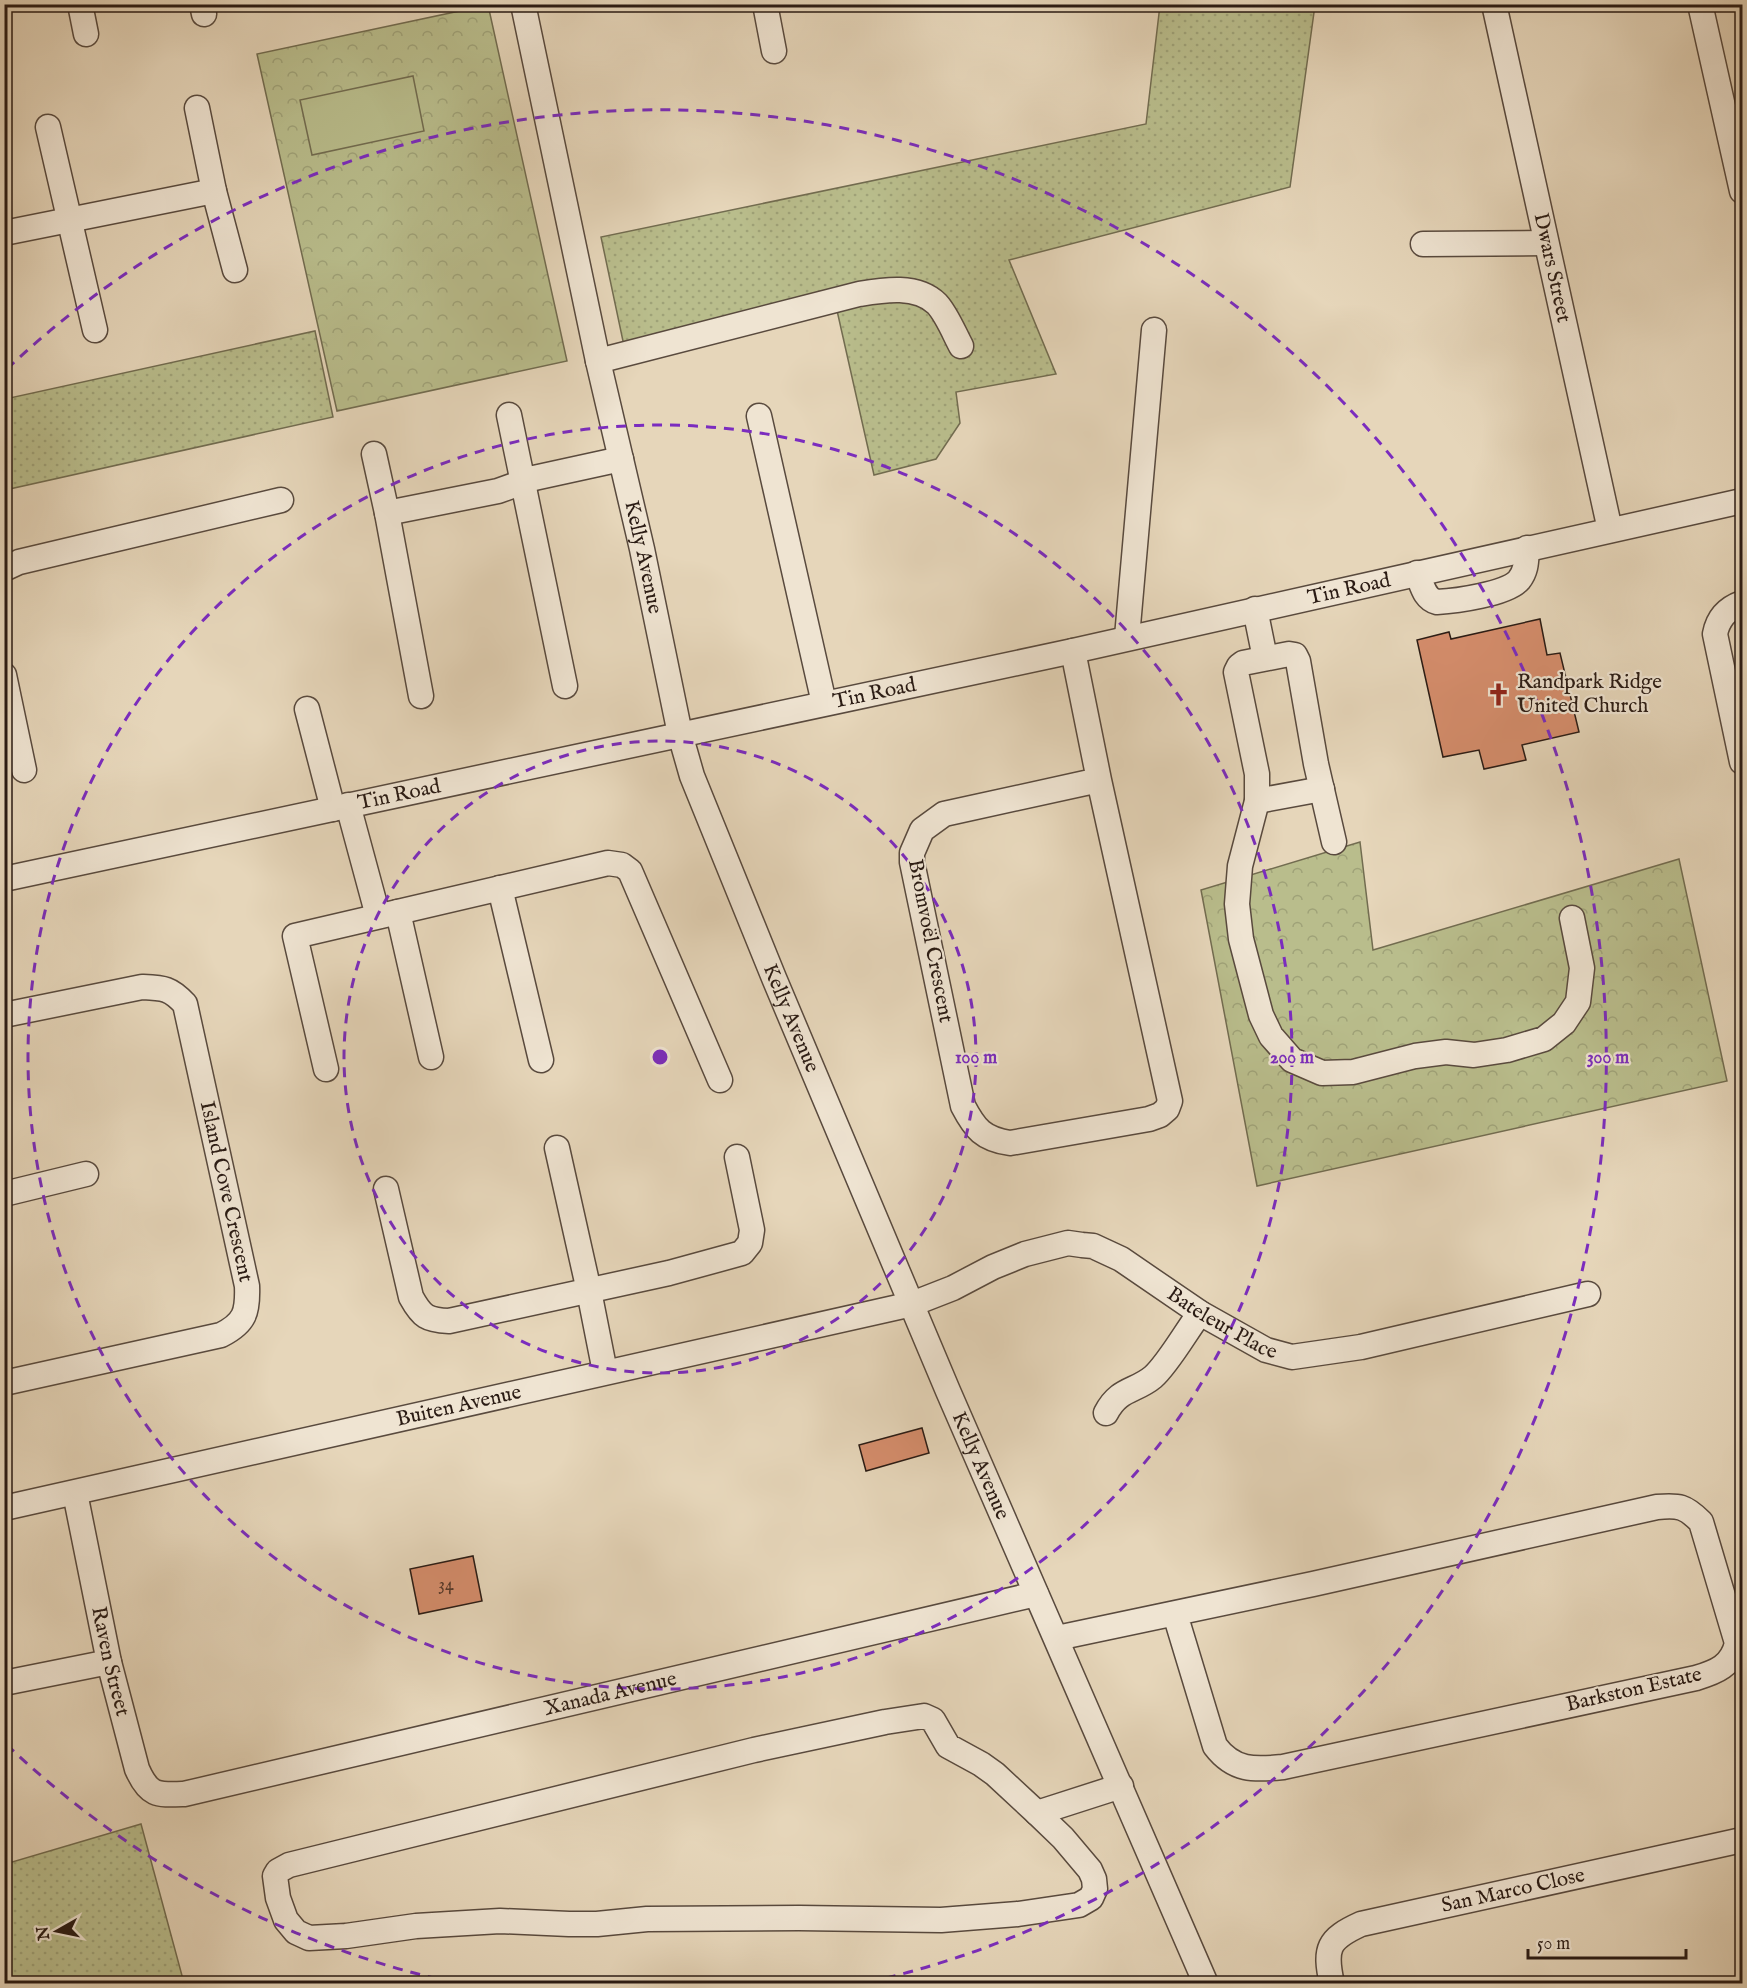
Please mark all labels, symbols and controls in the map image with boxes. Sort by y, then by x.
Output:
street label: Dwars Street [1527,210,1577,325]
street label: Kelly Avenue [618,498,669,616]
street label: Tin Road [1305,567,1394,611]
place label: Randpark Ridge United Church [1517,669,1662,720]
street label: Tin Road [830,671,919,715]
church icon: Randpark Ridge United Church [1486,681,1512,707]
street label: Tin Road [355,773,444,817]
street label: Bromvoël Crescent [901,857,959,1025]
street label: Kelly Avenue [756,960,826,1077]
centre of rings [650,1047,670,1067]
text: 100 m [955,1047,997,1070]
text: 200 m [1270,1047,1314,1070]
text: 300 m [1587,1047,1629,1070]
street label: Island Cove Crescent [193,1099,259,1285]
street label: Bateleur Place [1161,1281,1280,1366]
street label: Buiten Avenue [394,1379,524,1433]
street label: Kelly Avenue [945,1407,1016,1524]
house number: 34 [438,1574,454,1597]
street label: Raven Street [85,1604,136,1719]
street label: Barkston Estate [1564,1661,1705,1719]
street label: Xanada Avenue [541,1665,680,1723]
street label: San Marco Close [1439,1861,1588,1919]
north arrow [27,1901,87,1961]
scale bar [1528,1922,1686,1960]
text: N [33,1924,55,1942]
text: 50 m [1537,1933,1570,1956]

